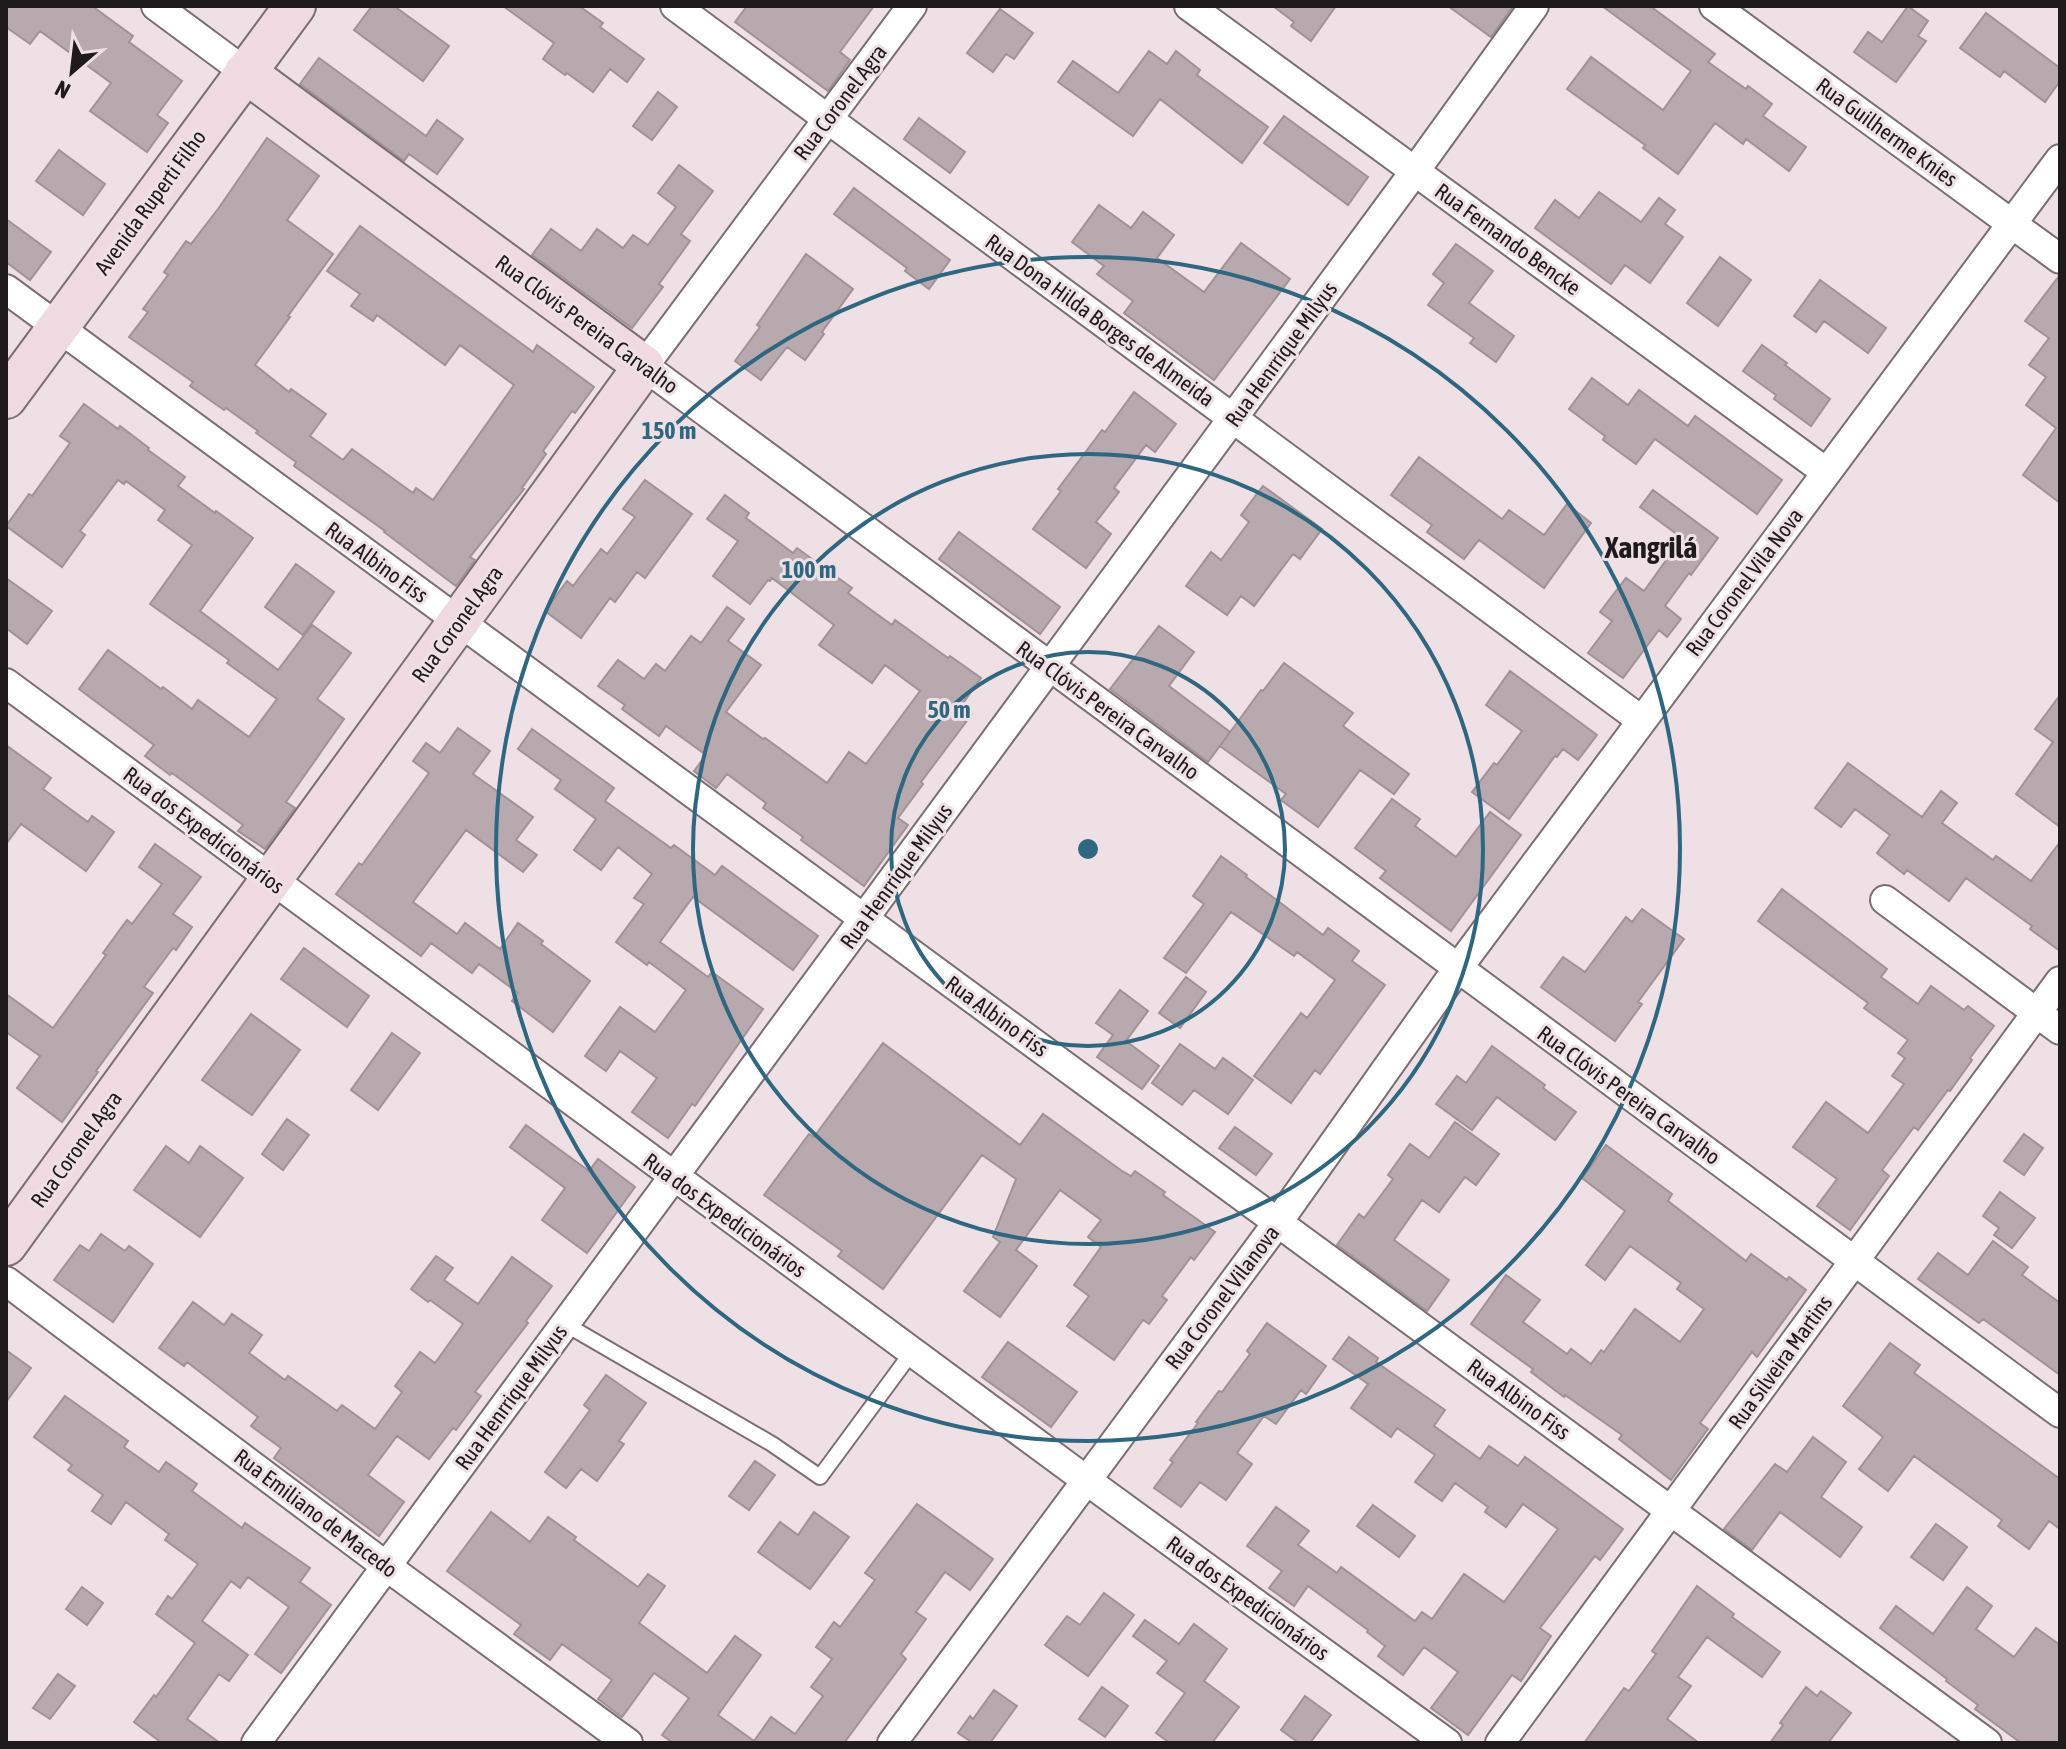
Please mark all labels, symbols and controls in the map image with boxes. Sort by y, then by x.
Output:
north arrow [32,32,112,112]
street label: Rua Coronel Agra [788,39,892,165]
street label: Rua Guilherme Knies [1811,72,1963,192]
text: N [51,75,74,104]
street label: Avenida Ruperti Filho [89,125,211,279]
street label: Rua Fernando Bencke [1430,177,1586,301]
street label: Rua Dona Hilda Borges de Almeida [980,228,1220,412]
street label: Rua Clóvis Pereira Carvalho [491,249,683,399]
street label: Rua Henrrique Milyus [1220,276,1343,432]
text: 150 m [642,417,696,444]
street label: Rua Coronel Vila Nova [1680,503,1808,661]
street label: Rua Albino Fiss [321,516,434,608]
district label: Xangrilá [1604,530,1697,564]
text: 100 m [782,556,836,583]
street label: Rua Coronel Agra [406,561,508,687]
street label: Rua Clóvis Pereira Carvalho [1012,635,1204,785]
text: 50 m [927,696,971,723]
street label: Rua dos Expedicionários [118,761,290,899]
street label: Rua Henrrique Milyus [835,798,958,954]
centre of rings [1074,835,1102,863]
street label: Rua Albino Fiss [941,970,1054,1062]
street label: Rua Clóvis Pereira Carvalho [1533,1020,1725,1170]
street label: Rua Coronel Agra [25,1086,127,1212]
street label: Rua dos Expedicionários [639,1147,812,1283]
street label: Rua Coronel Vilanova [1159,1220,1285,1374]
street label: Rua Silveira Martins [1723,1290,1837,1434]
street label: Rua Henrrique Milyus [450,1319,573,1475]
street label: Rua Albino Fiss [1463,1353,1576,1445]
street label: Rua Emiliano de Macedo [229,1443,403,1583]
street label: Rua dos Expedicionários [1162,1530,1335,1666]

